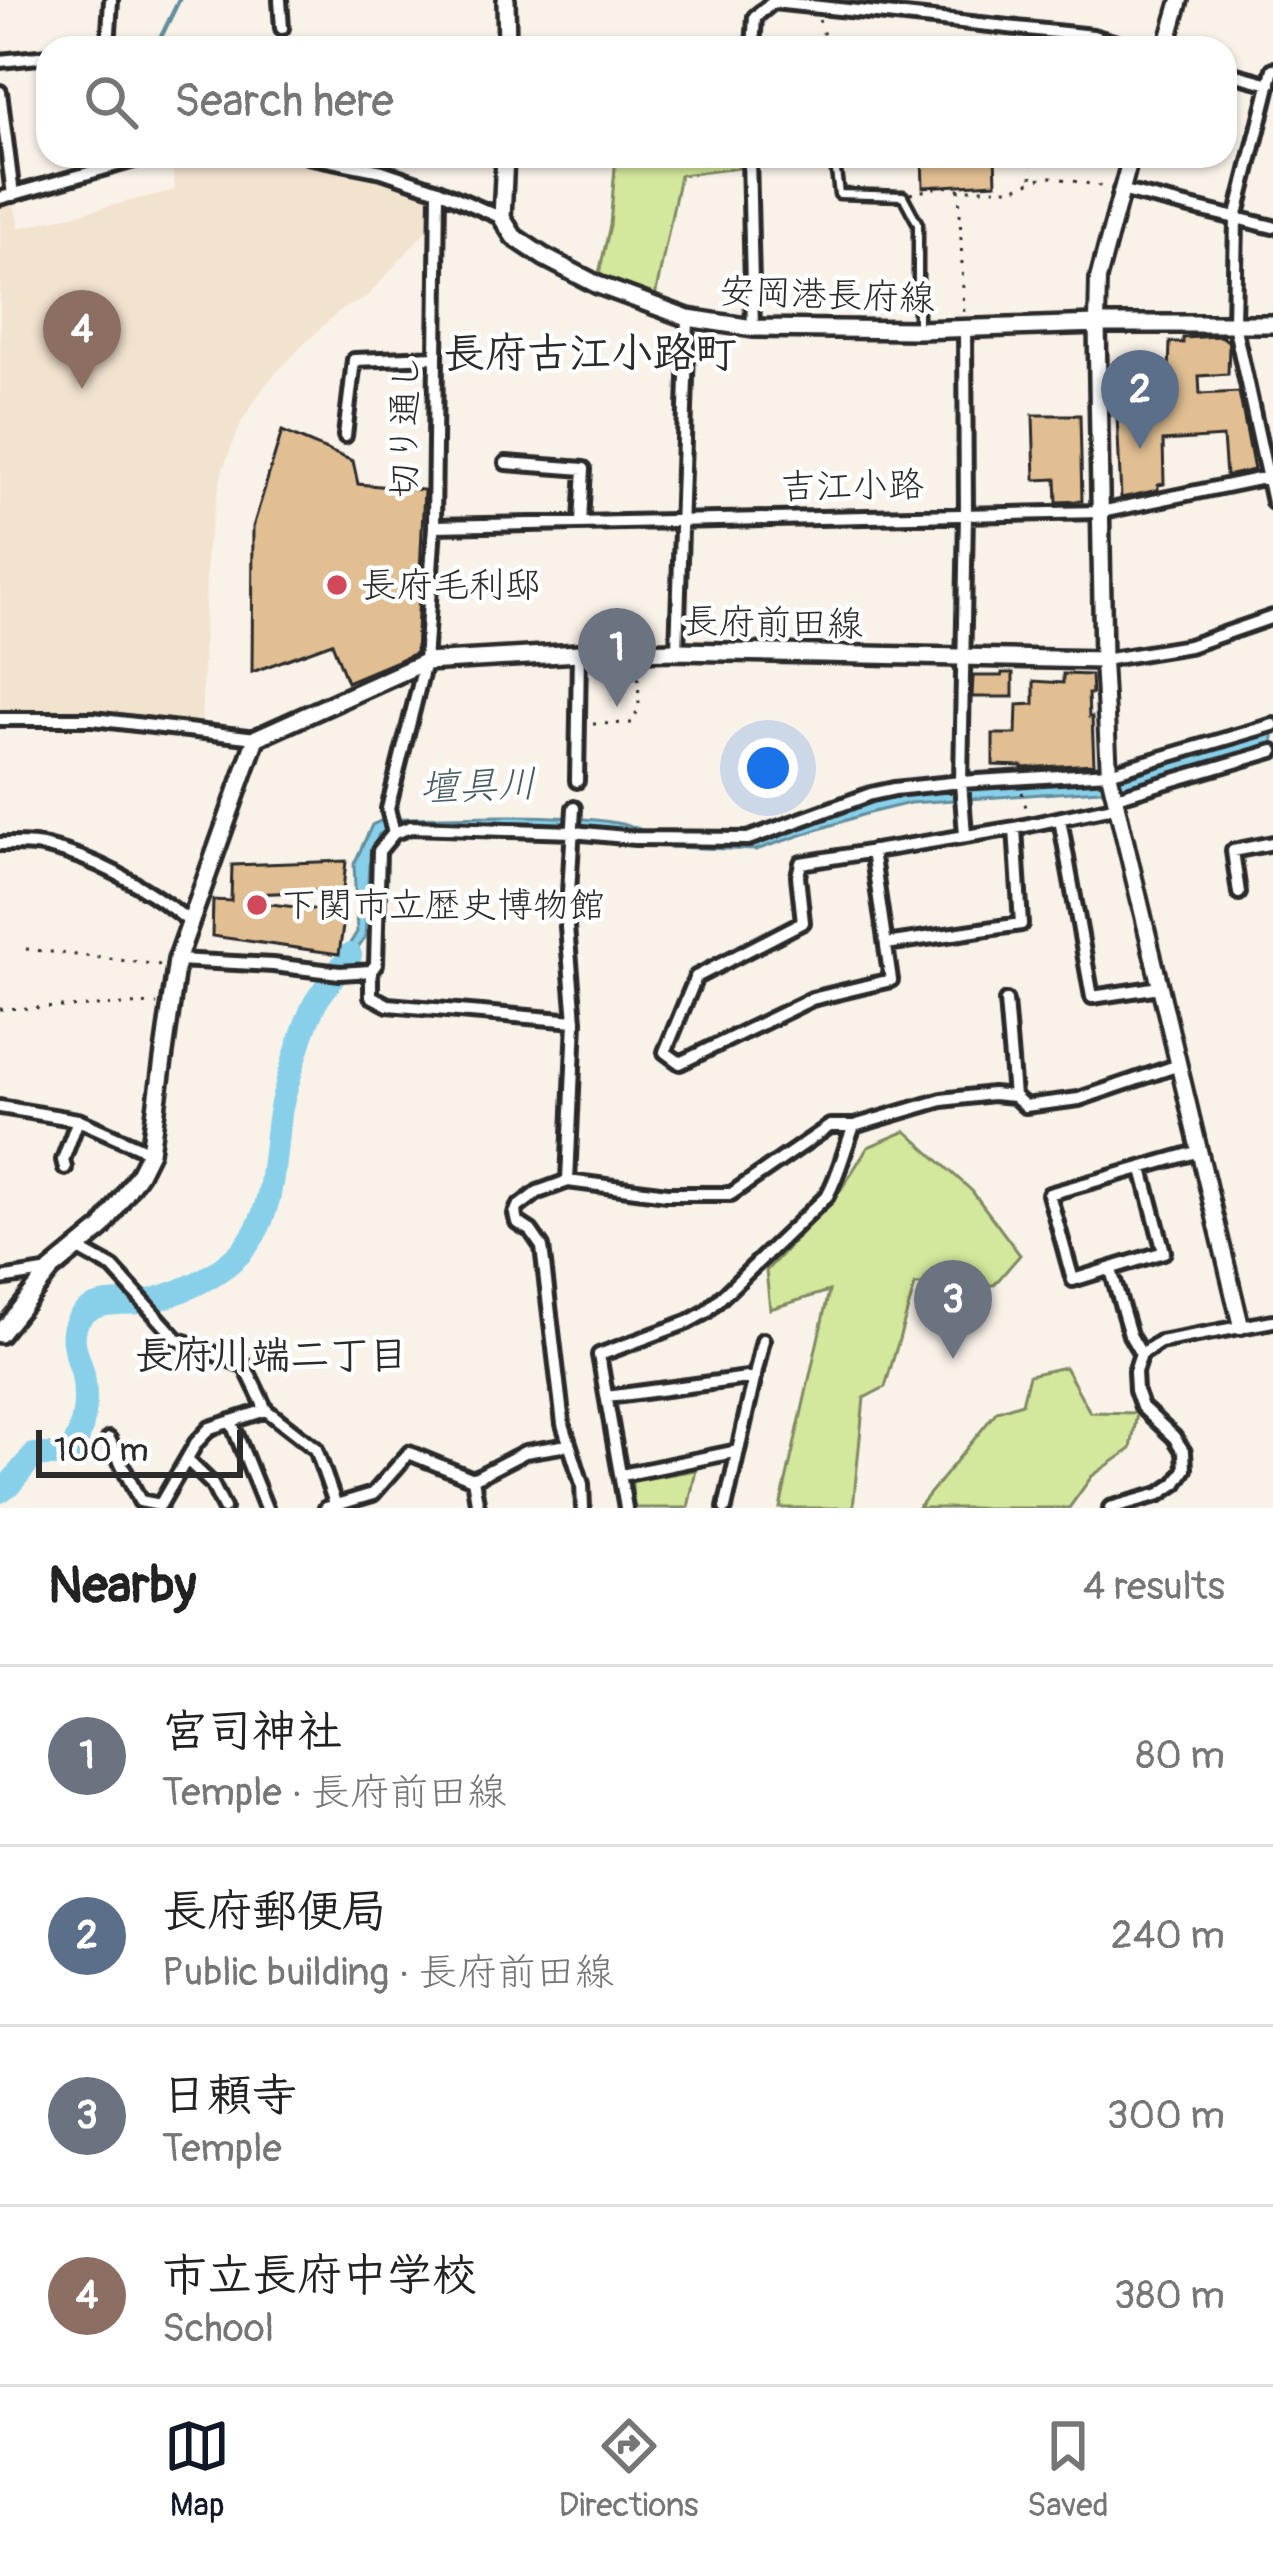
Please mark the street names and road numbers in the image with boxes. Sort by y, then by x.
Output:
street label: 安岡港長府線 [718,269,936,321]
street label: 切り通し [381,354,429,498]
street label: 吉江小路 [780,462,924,510]
street label: 長府前田線 [683,599,863,647]

